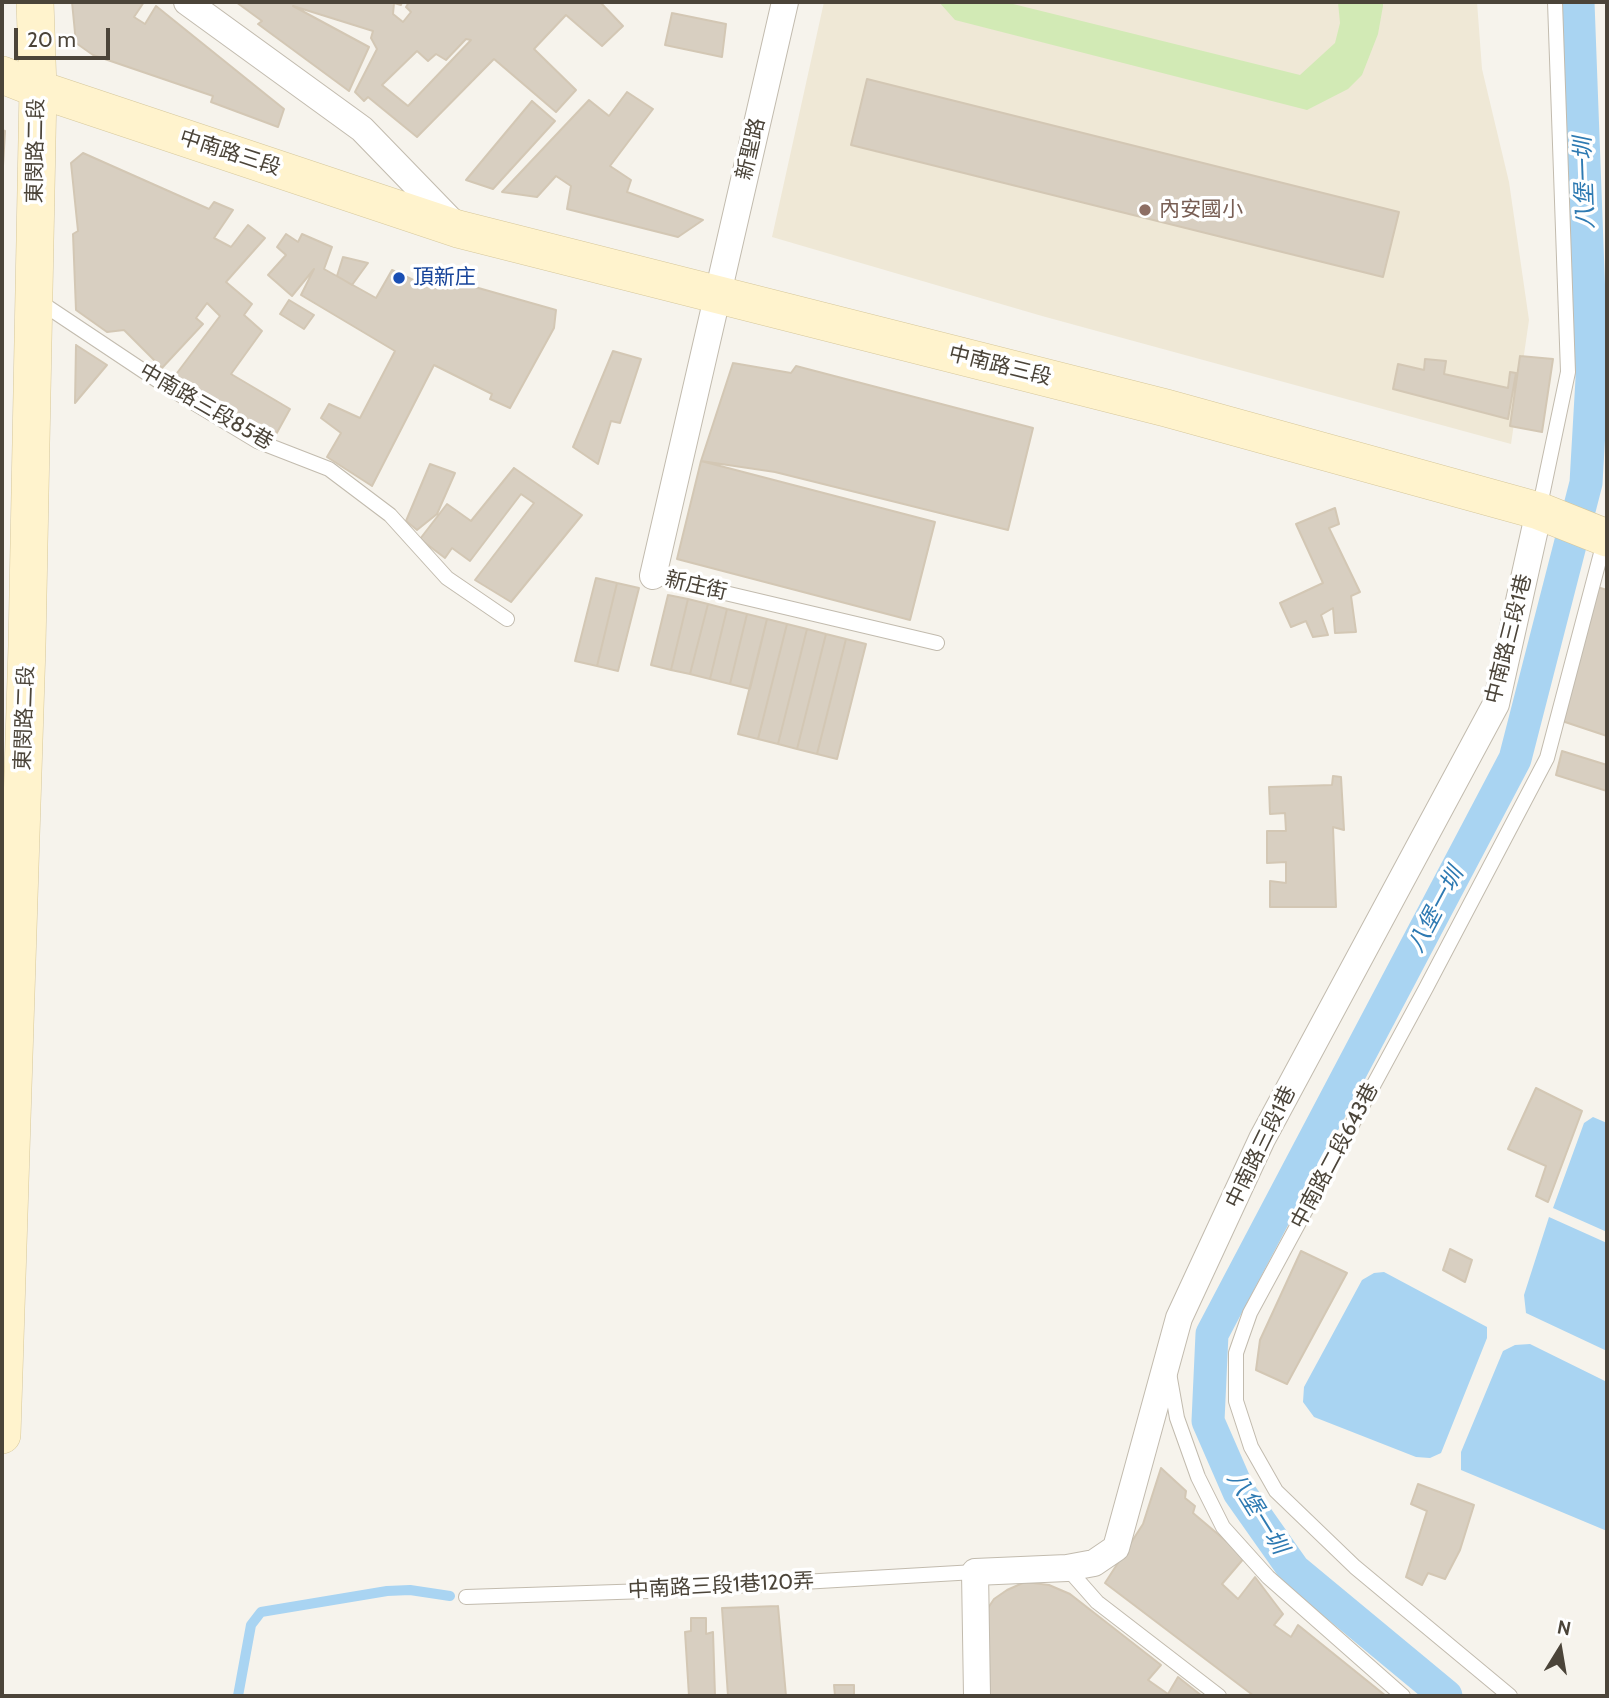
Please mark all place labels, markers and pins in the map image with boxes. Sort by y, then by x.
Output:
place label: 內安國小 [1159,197,1243,223]
marker: 內安國小 [1137,202,1153,218]
place label: 頂新庄 [413,265,476,291]
marker: 頂新庄 [391,270,407,286]

